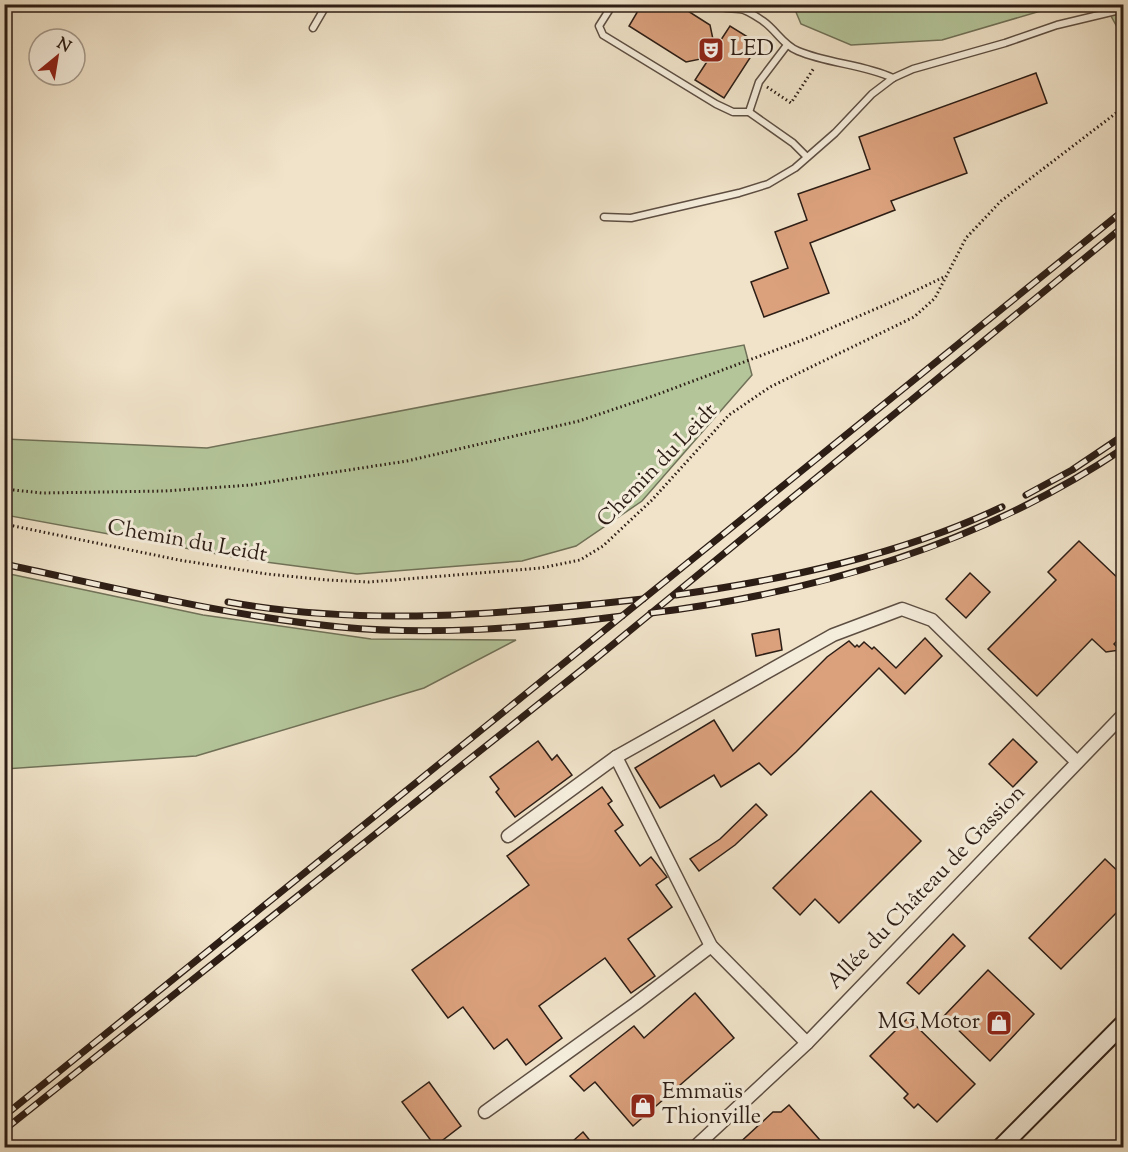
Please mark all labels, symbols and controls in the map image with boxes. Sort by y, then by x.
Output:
north arrow [27,27,87,87]
text: N [52,33,75,59]
place label: LED [730,34,774,66]
theatre icon: LED [696,35,726,65]
street label: Chemin du Leidt [590,396,726,535]
street label: Chemin du Leidt [105,512,270,572]
street label: Allée du Château de Gassion [820,778,1034,998]
place label: MG Motor [878,1007,980,1039]
shop icon: MG Motor [984,1008,1014,1038]
place label: Emmaüs Thionville [662,1077,761,1134]
shop icon: Emmaüs Thionville [628,1091,658,1121]

